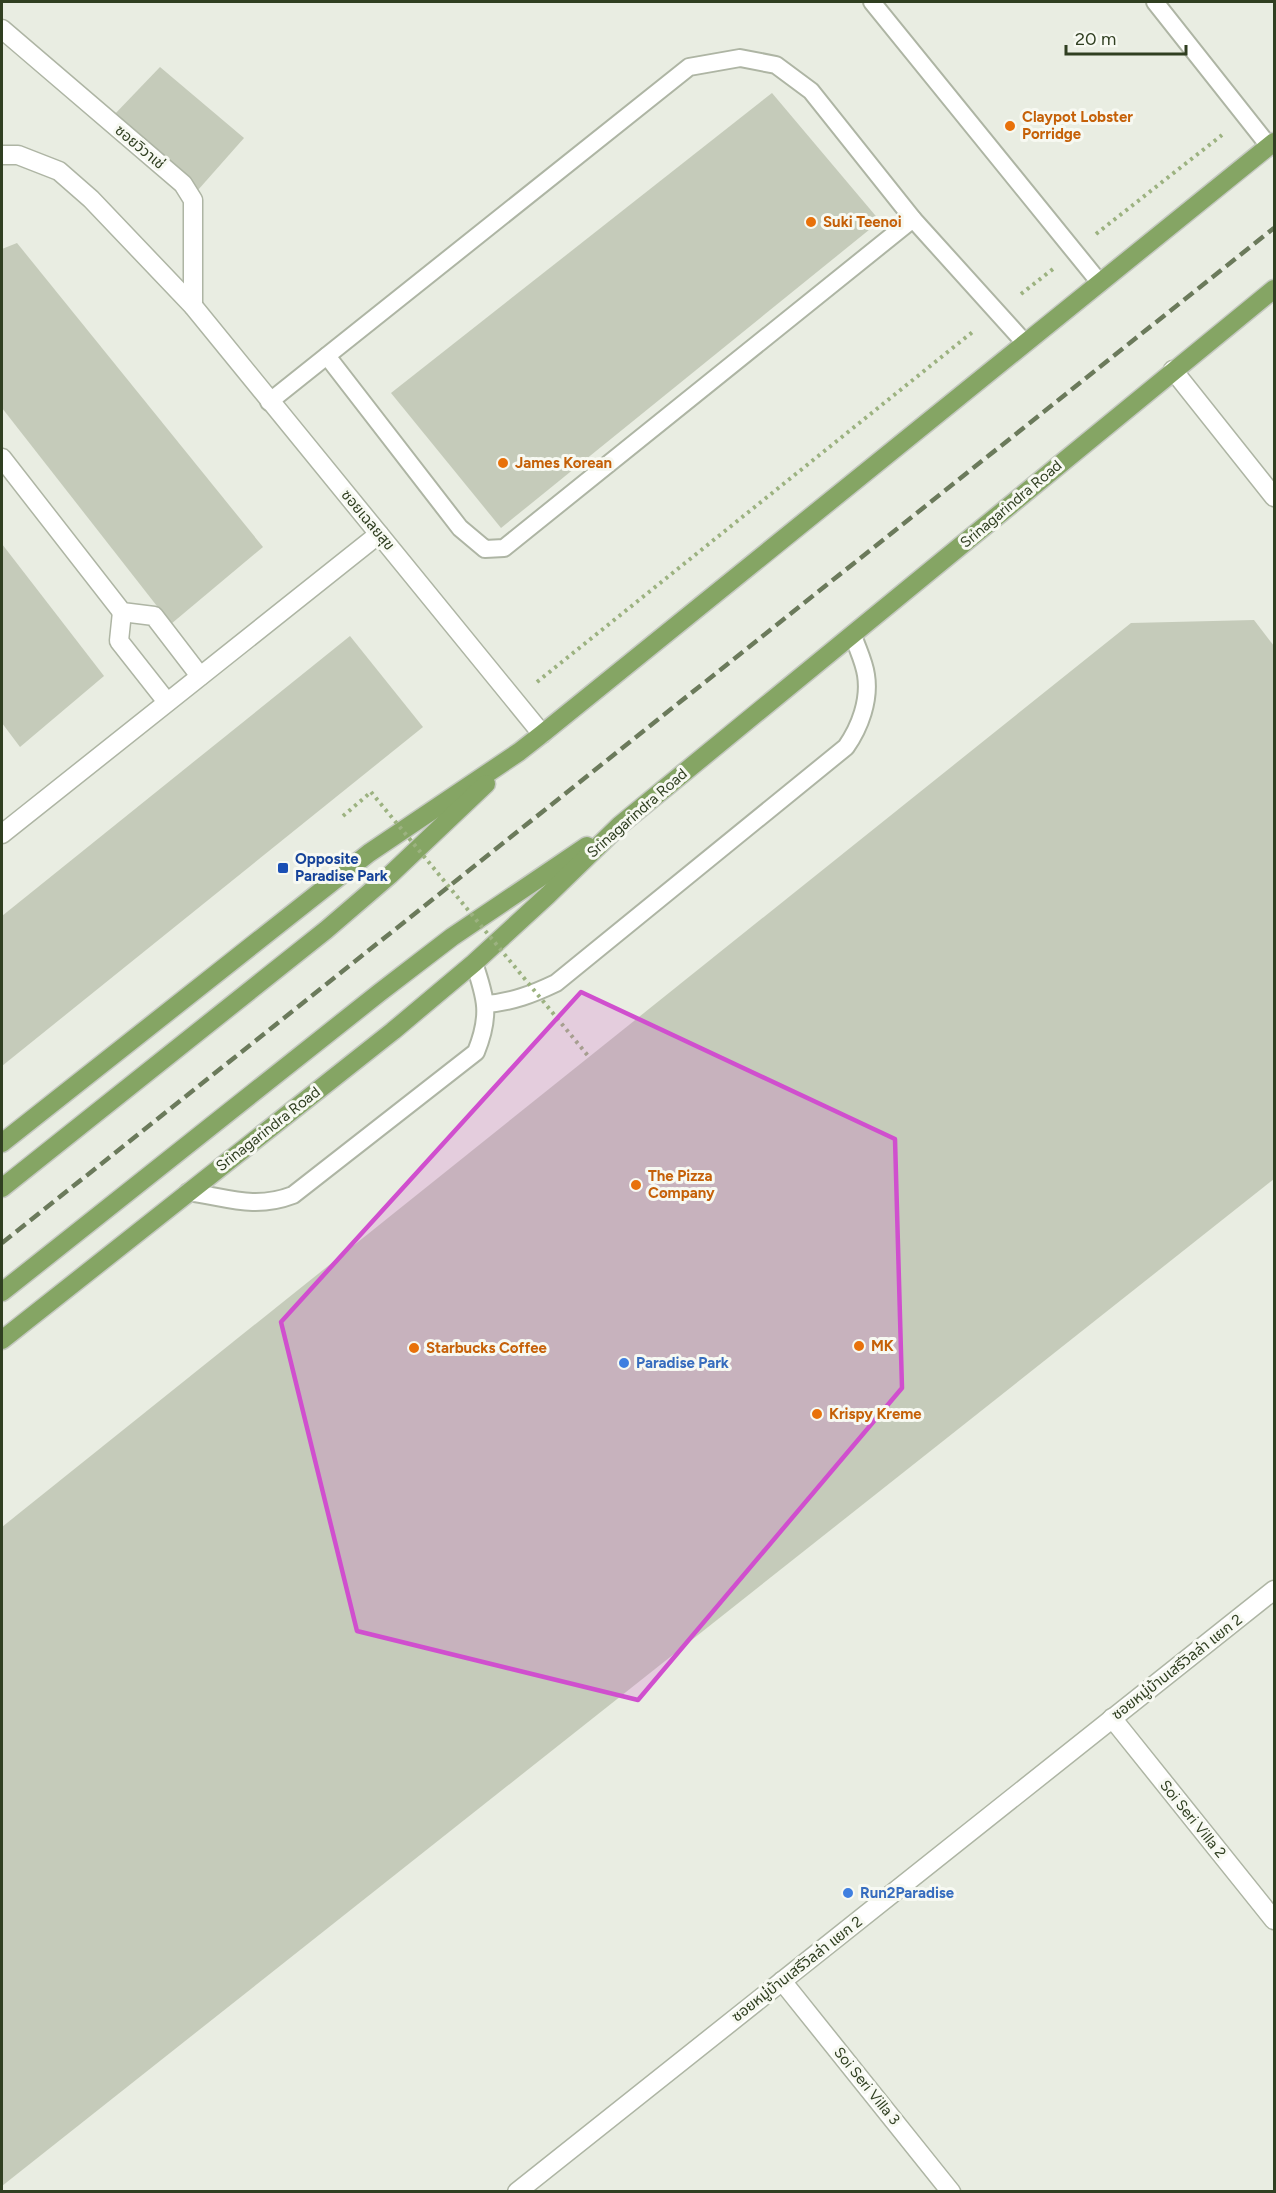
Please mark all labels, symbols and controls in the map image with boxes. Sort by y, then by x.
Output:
scale bar [1066,18,1186,56]
text: 20 m [1075,28,1116,50]
place label: Claypot Lobster Porridge [1022,108,1133,143]
marker: Claypot Lobster Porridge [1003,119,1017,133]
street label: ซอยวิวาเช่ [112,121,168,173]
place label: Suki Teenoi [823,213,902,231]
marker: Suki Teenoi [804,215,818,229]
place label: James Korean [515,454,612,472]
marker: James Korean [496,456,510,470]
street label: Srinagarindra Road [957,456,1065,552]
street label: ซอยเฉลยสุข [337,486,399,554]
street label: Srinagarindra Road [583,765,691,861]
place label: Opposite Paradise Park [295,850,388,885]
marker: Opposite Paradise Park [276,861,290,875]
street label: Srinagarindra Road [212,1083,324,1175]
place label: The Pizza Company [648,1167,715,1202]
marker: The Pizza Company [629,1178,643,1192]
place label: MK [871,1337,894,1355]
place label: Starbucks Coffee [426,1339,547,1357]
marker: MK [852,1339,866,1353]
marker: Starbucks Coffee [407,1341,421,1355]
place label: Paradise Park [636,1354,729,1372]
marker: Paradise Park [617,1356,631,1370]
place label: Krispy Kreme [829,1405,922,1423]
marker: Krispy Kreme [810,1407,824,1421]
street label: ซอยหมู่บ้านเสรีวิลล่า แยก 2 [1108,1610,1246,1724]
street label: Soi Seri Villa 2 [1156,1776,1230,1862]
place label: Run2Paradise [860,1884,955,1902]
marker: Run2Paradise [841,1886,855,1900]
street label: ซอยหมู่บ้านเสรีวิลล่า แยก 2 [728,1912,866,2026]
street label: Soi Seri Villa 3 [830,2044,904,2128]

